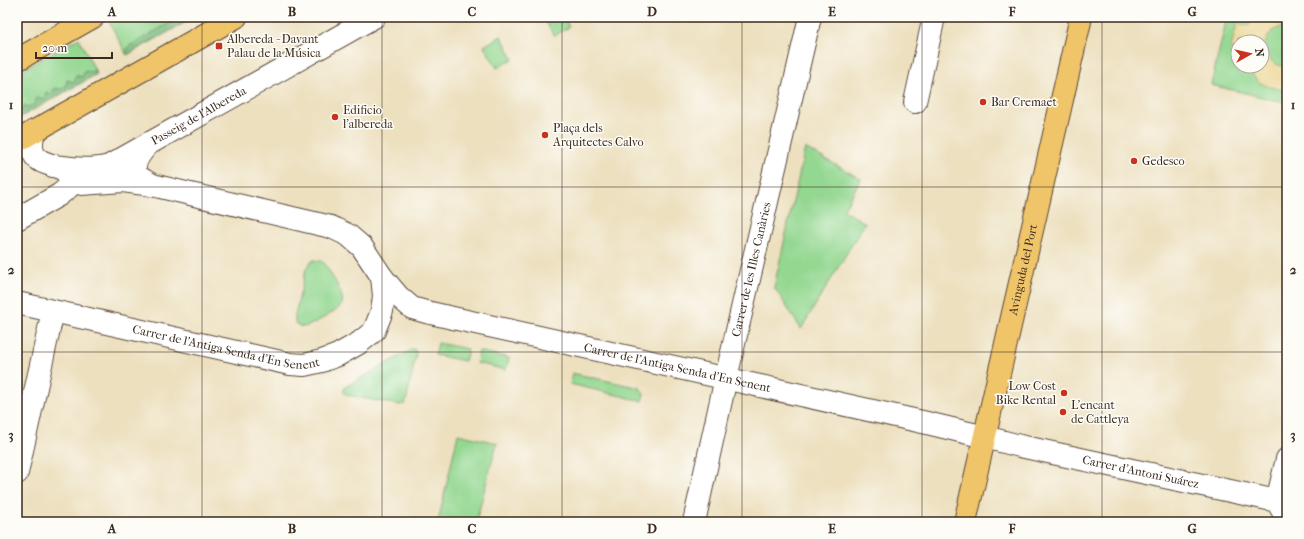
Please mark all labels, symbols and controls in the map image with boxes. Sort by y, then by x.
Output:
text: A [107,4,117,19]
text: B [288,4,297,19]
text: C [468,4,477,19]
text: D [647,4,657,19]
text: E [828,4,836,19]
text: F [1008,4,1016,19]
text: G [1187,4,1197,19]
place label: Albereda - Davant Palau de la Música [226,32,321,60]
scale bar [36,34,112,60]
north arrow [1230,34,1270,74]
text: 20 m [42,41,67,55]
marker: Albereda - Davant Palau de la Música [214,41,224,51]
text: N [1252,48,1267,58]
street label: Passeig de l'Albereda [149,83,249,148]
place label: Bar Cremaet [991,95,1057,109]
text: 1 [9,97,14,112]
marker: Bar Cremaet [978,97,988,107]
text: 1 [1291,97,1296,112]
place label: Edificio l'albereda [342,103,393,131]
marker: Edificio l'albereda [330,112,340,122]
place label: Plaça dels Arquitectes Calvo [552,121,644,149]
marker: Plaça dels Arquitectes Calvo [540,130,550,140]
place label: Gedesco [1142,154,1185,168]
marker: Gedesco [1129,156,1139,166]
street label: Carrer de les Illes Canàries [729,200,774,338]
street label: Avinguda del Port [1006,222,1040,317]
text: 2 [8,262,15,277]
text: 2 [1290,262,1297,277]
street label: Carrer de l'Antiga Senda d'En Senent [131,322,321,372]
street label: Carrer de l'Antiga Senda d'En Senent [583,340,773,395]
place label: Low Cost Bike Rental [996,379,1057,407]
marker: Low Cost Bike Rental [1059,388,1069,398]
place label: L'encant de Cattleya [1071,398,1129,426]
marker: L'encant de Cattleya [1058,407,1068,417]
text: 3 [8,427,14,443]
text: 3 [1290,427,1296,443]
street label: Carrer d'Antoni Suárez [1081,453,1201,491]
text: A [107,521,117,536]
text: B [288,521,297,536]
text: C [468,521,477,536]
text: D [647,521,657,536]
text: E [828,521,836,536]
text: F [1008,521,1016,536]
text: G [1187,521,1197,536]

